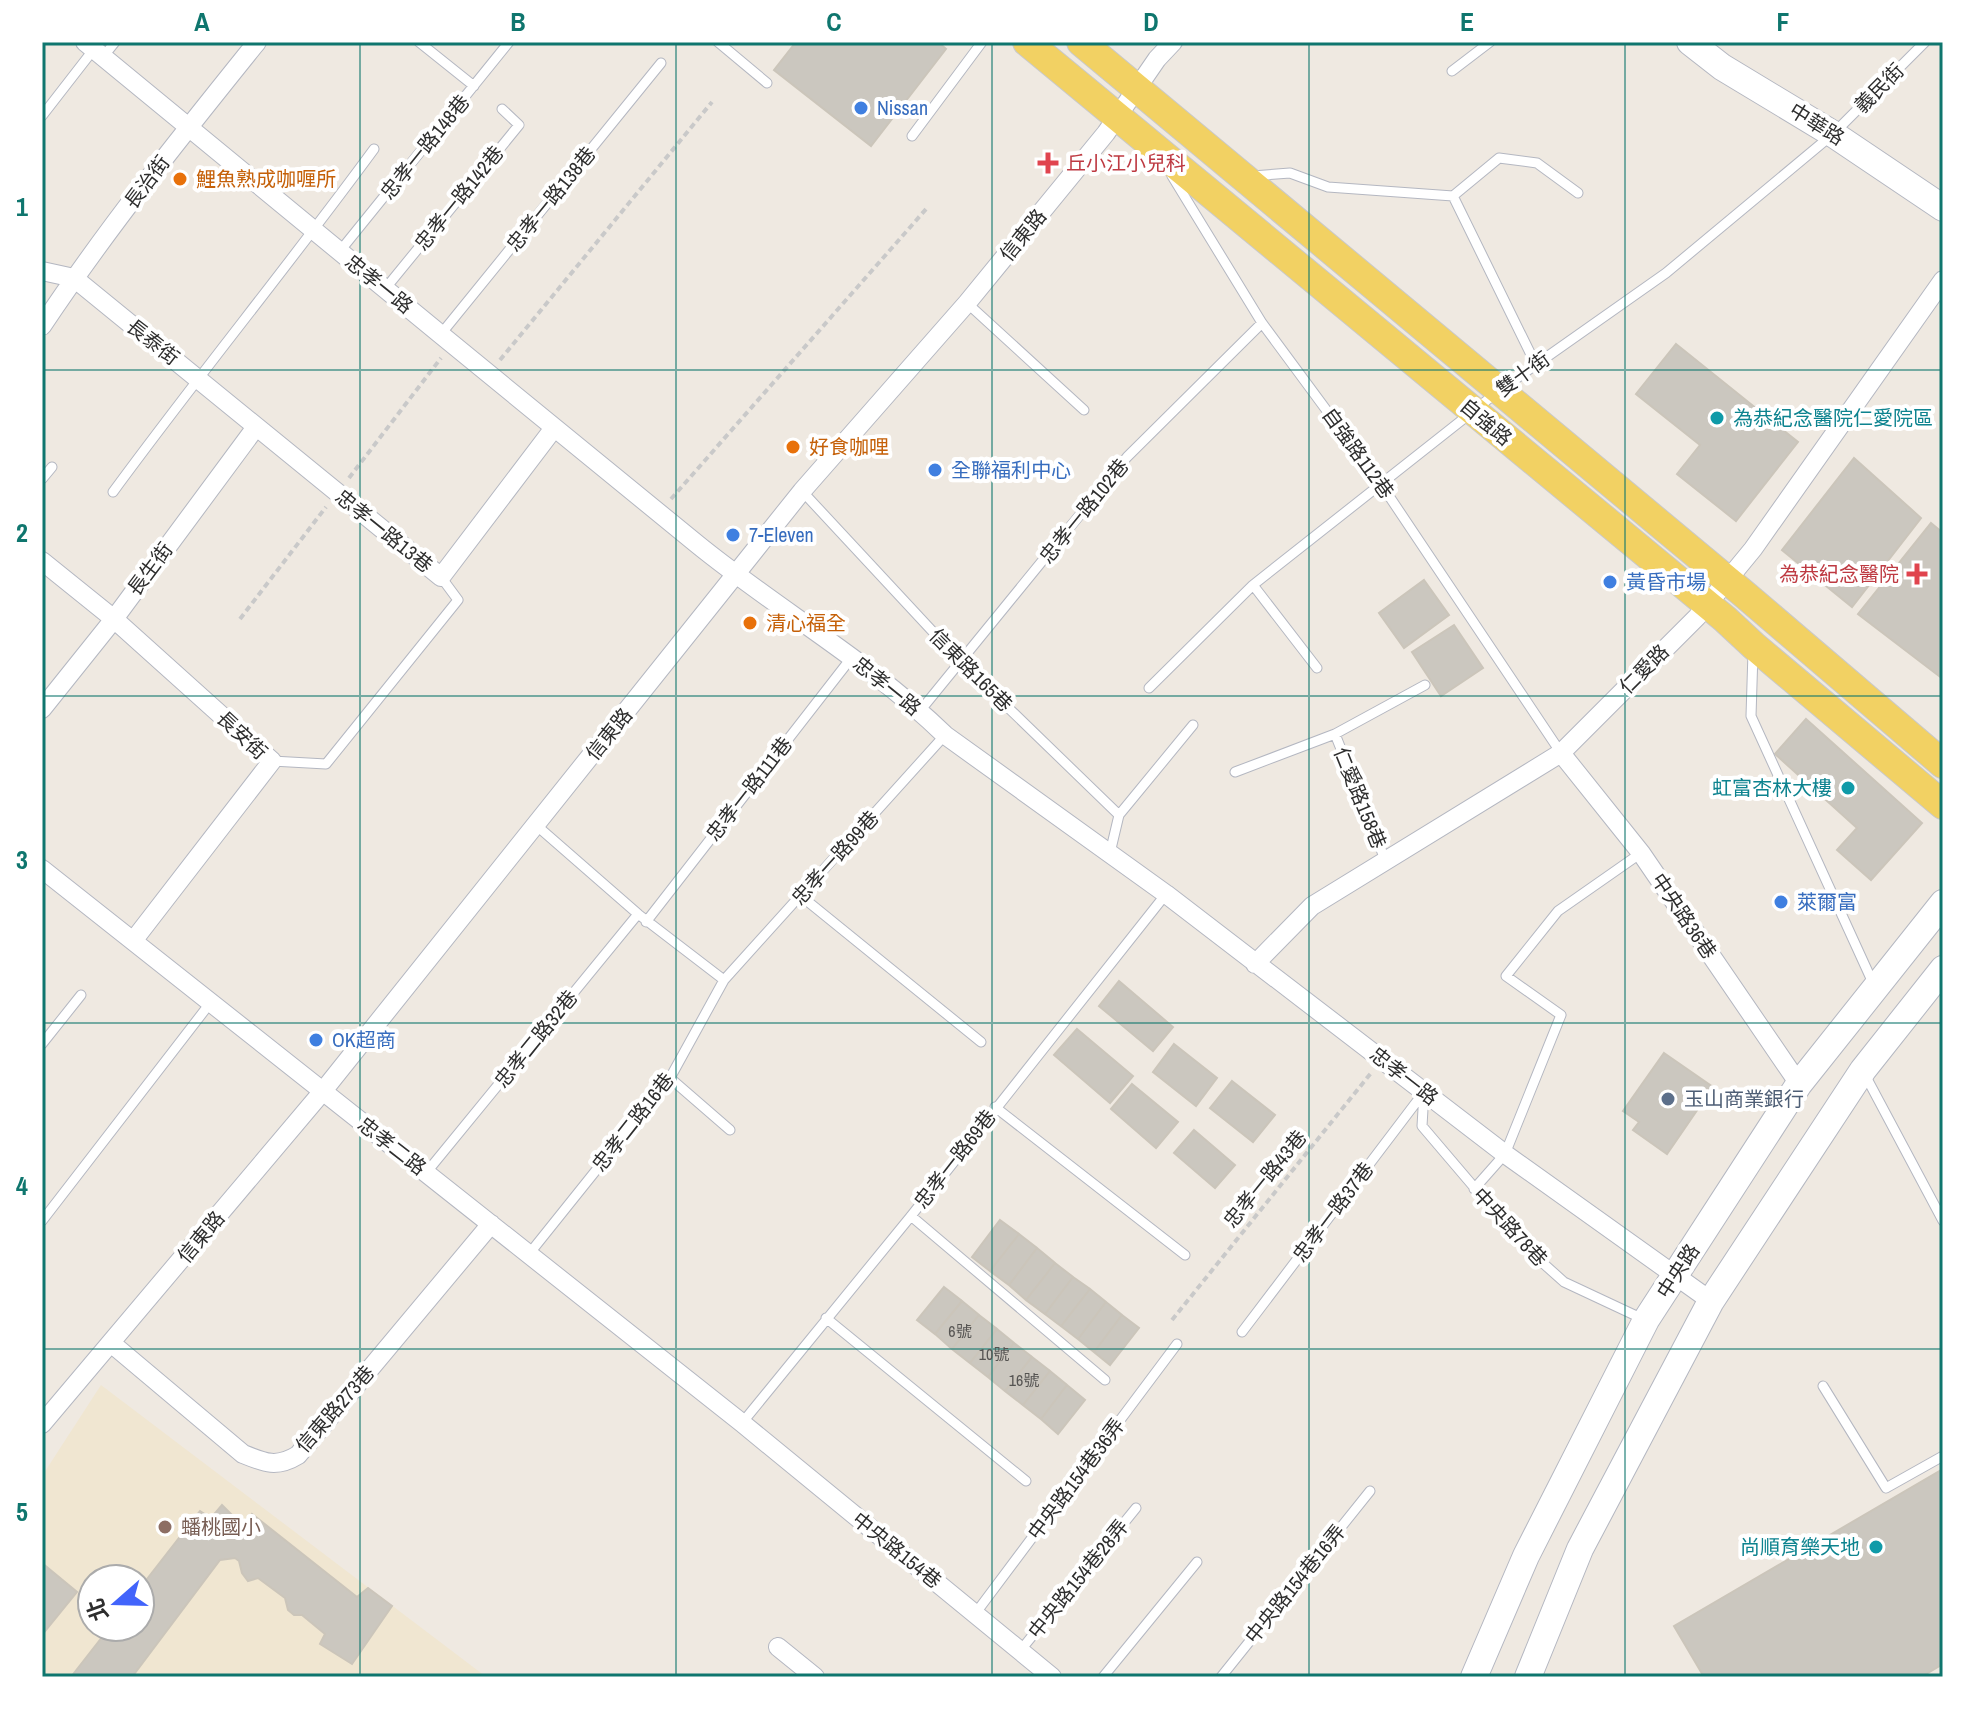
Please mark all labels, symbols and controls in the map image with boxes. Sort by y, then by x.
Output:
text: A [194,4,210,39]
text: B [510,4,526,39]
text: C [826,4,842,39]
text: D [1143,4,1159,39]
text: E [1460,4,1474,39]
text: F [1776,4,1790,39]
street label: 義民街 [1848,57,1909,118]
street label: 忠孝一路148巷 [374,89,475,205]
place label: Nissan [877,94,928,121]
street label: 中華路 [1785,96,1850,151]
marker: Nissan [852,99,870,117]
street label: 忠孝一路142巷 [408,140,509,256]
street label: 忠孝一路138巷 [500,141,601,257]
place label: 丘小江小兒科 [1066,149,1186,176]
street label: 長治街 [118,150,175,214]
marker: 丘小江小兒科 [1037,152,1059,174]
place label: 鯉魚熟成咖喱所 [196,165,336,192]
marker: 鯉魚熟成咖喱所 [171,170,189,188]
text: 1 [16,189,28,224]
street label: 信東路 [993,203,1052,266]
street label: 忠孝一路 [340,248,419,319]
street label: 長泰街 [121,312,185,371]
street label: 雙十街 [1491,345,1555,402]
street label: 自強路 [1455,392,1518,451]
street label: 自強路112巷 [1316,402,1401,504]
place label: 為恭紀念醫院仁愛院區 [1733,404,1933,431]
marker: 為恭紀念醫院仁愛院區 [1708,409,1726,427]
place label: 好食咖哩 [809,433,889,460]
marker: 好食咖哩 [784,438,802,456]
street label: 忠孝一路102巷 [1033,453,1134,569]
place label: 全聯福利中心 [951,456,1071,483]
marker: 全聯福利中心 [926,461,944,479]
street label: 忠孝一路13巷 [330,483,439,578]
text: 2 [16,515,28,550]
place label: 7-Eleven [749,521,814,548]
marker: 7-Eleven [724,526,742,544]
street label: 長生街 [121,537,178,601]
place label: 為恭紀念醫院 [1779,560,1899,587]
marker: 為恭紀念醫院 [1906,563,1928,585]
place label: 黃昏市場 [1626,568,1706,595]
marker: 黃昏市場 [1601,573,1619,591]
place label: 清心福全 [766,609,846,636]
marker: 清心福全 [741,614,759,632]
street label: 信東路165巷 [924,622,1019,717]
street label: 仁愛路 [1613,638,1674,699]
street label: 忠孝一路 [848,650,927,721]
street label: 信東路 [579,702,638,765]
street label: 長安街 [211,704,273,765]
street label: 忠孝一路111巷 [699,731,798,846]
street label: 仁愛路158巷 [1328,743,1393,853]
place label: 虹富杏林大樓 [1712,774,1832,801]
marker: 虹富杏林大樓 [1839,779,1857,797]
street label: 忠孝一路99巷 [785,805,884,911]
text: 3 [16,842,28,877]
street label: 中央路36巷 [1646,867,1723,964]
place label: 萊爾富 [1797,888,1857,915]
marker: 萊爾富 [1772,893,1790,911]
street label: 忠孝二路32巷 [488,984,583,1093]
place label: OK超商 [332,1026,396,1053]
marker: OK超商 [307,1031,325,1049]
street label: 忠孝一路 [1364,1040,1444,1111]
street label: 忠孝二路16巷 [586,1067,680,1177]
place label: 玉山商業銀行 [1684,1085,1804,1112]
marker: 玉山商業銀行 [1659,1090,1677,1108]
street label: 忠孝一路69巷 [908,1104,1002,1214]
street label: 忠孝二路 [352,1110,432,1181]
street label: 忠孝一路43巷 [1217,1124,1312,1233]
street label: 忠孝一路37巷 [1286,1156,1379,1267]
text: 4 [16,1168,28,1203]
street label: 中央路78巷 [1467,1182,1554,1272]
street label: 信東路 [171,1205,230,1268]
street label: 中央路 [1650,1238,1705,1303]
house number: 6號 [948,1320,972,1342]
house number: 10號 [979,1343,1009,1365]
street label: 信東路273巷 [289,1359,380,1458]
house number: 16號 [1009,1369,1039,1391]
street label: 中央路154巷36弄 [1021,1412,1130,1545]
text: 5 [16,1494,28,1529]
street label: 中央路154巷 [847,1505,948,1594]
place label: 蟠桃國小 [181,1513,261,1540]
street label: 中央路154巷28弄 [1021,1514,1134,1644]
marker: 蟠桃國小 [156,1518,174,1536]
street label: 中央路154巷16弄 [1238,1519,1351,1649]
place label: 尚順育樂天地 [1740,1533,1860,1560]
marker: 尚順育樂天地 [1867,1538,1885,1556]
north arrow [76,1563,156,1643]
text: 北 [79,1594,115,1625]

